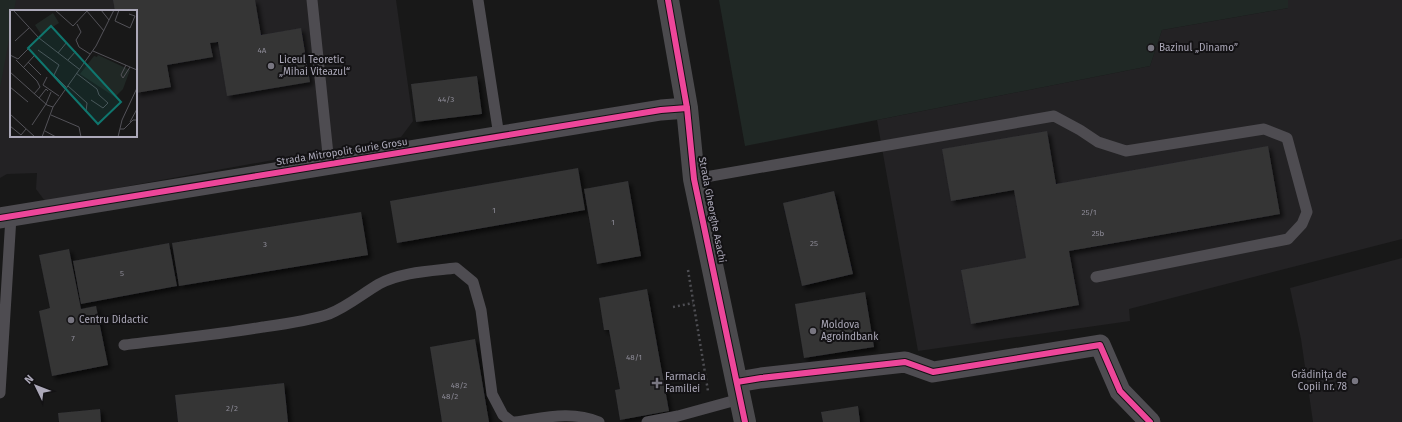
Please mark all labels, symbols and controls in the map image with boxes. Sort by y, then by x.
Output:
inset map [10,10,137,137]
place label: Bazinul „Dinamo” [1159,42,1238,54]
marker: Bazinul „Dinamo” [1146,43,1156,53]
house number: 4A [258,46,267,55]
place label: Liceul Teoretic „Mihai Viteazul“ [279,54,350,78]
marker: Liceul Teoretic „Mihai Viteazul“ [266,61,276,71]
house number: 44/3 [438,95,454,104]
street label: Strada Mitropolit Gurie Grosu [276,136,408,168]
street label: Strada Gheorghe Asachi [696,156,728,264]
house number: 1 [492,206,496,215]
house number: 25/1 [1082,208,1096,217]
house number: 1 [611,218,615,227]
house number: 25b [1092,229,1105,238]
house number: 25 [810,239,818,248]
house number: 3 [263,240,267,249]
house number: 5 [120,269,124,278]
place label: Centru Didactic [79,314,149,326]
marker: Centru Didactic [66,315,76,325]
place label: Moldova Agroindbank [821,319,879,343]
marker: Moldova Agroindbank [808,326,818,336]
house number: 7 [71,334,75,343]
house number: 48/1 [626,353,642,362]
north arrow [16,366,56,406]
place label: Grădinița de Copii nr. 78 [1291,369,1347,393]
place label: Farmacia Familiei [665,371,706,395]
text: N [22,372,36,387]
marker: Grădinița de Copii nr. 78 [1350,376,1360,386]
marker: Farmacia Familiei [652,378,662,388]
house number: 48/2 [451,381,467,390]
house number: 48/2 [442,392,458,401]
house number: 2/2 [226,404,238,413]

